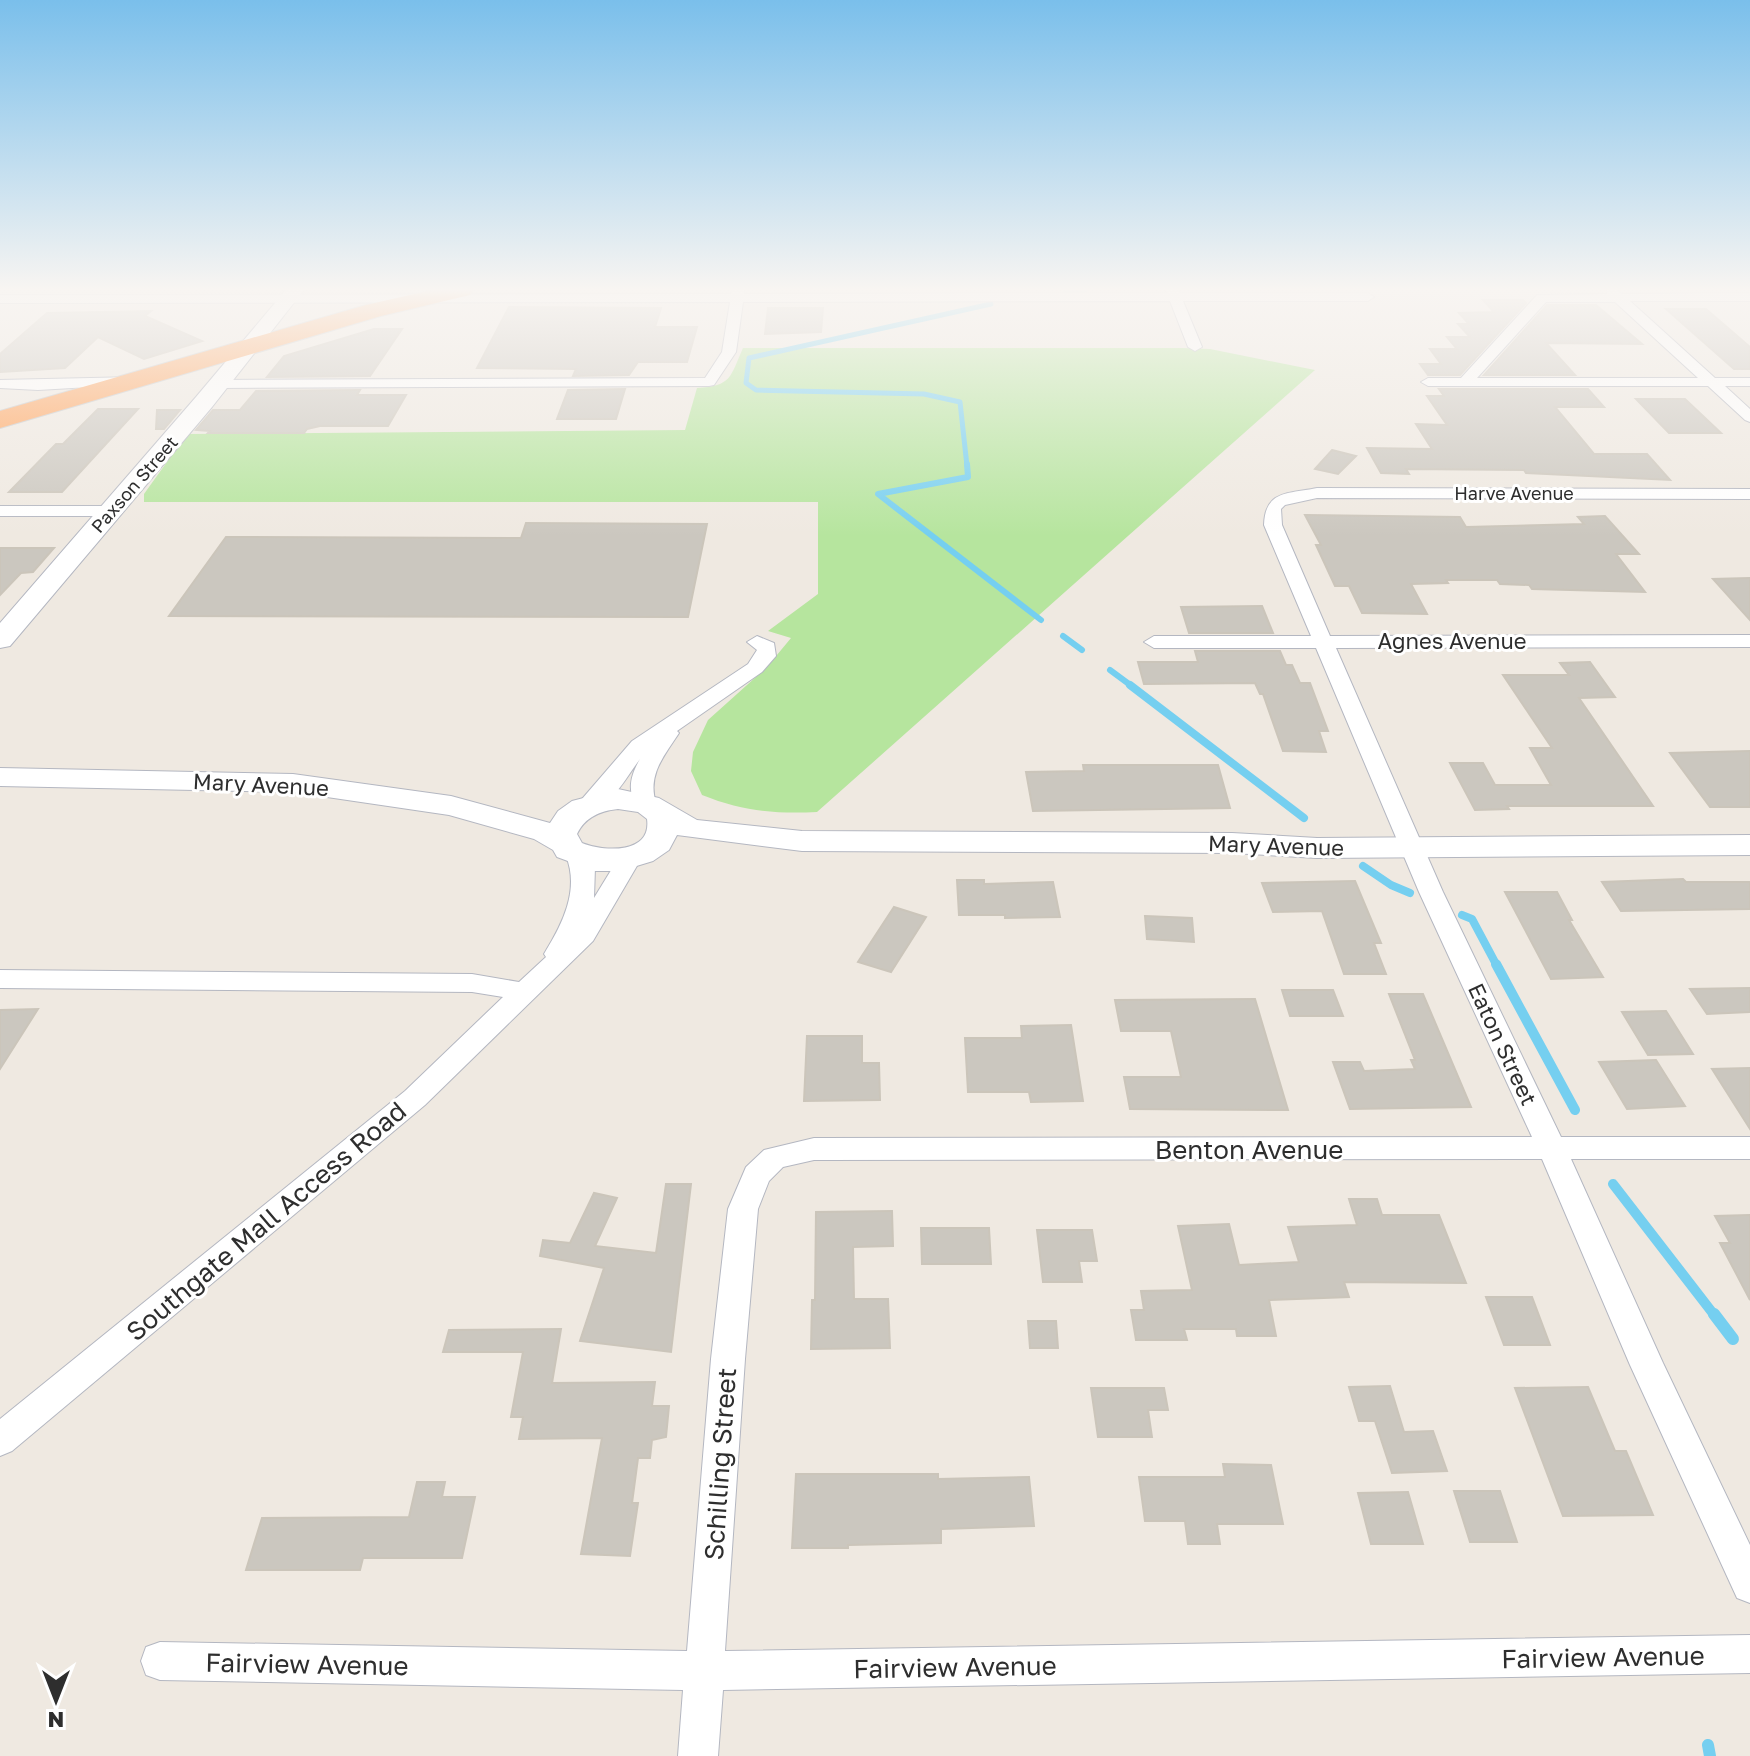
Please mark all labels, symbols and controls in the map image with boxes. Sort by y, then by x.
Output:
street label: Paxson Street [86,431,182,537]
street label: Harve Avenue [1454,482,1574,504]
street label: Agnes Avenue [1377,627,1527,654]
street label: Mary Avenue [192,767,330,801]
street label: Mary Avenue [1208,829,1344,861]
street label: Eaton Street [1463,979,1543,1109]
street label: Southgate Mall Access Road [120,1095,412,1347]
street label: Benton Avenue [1155,1134,1343,1165]
street label: Schilling Street [698,1367,742,1561]
street label: Fairview Avenue [1501,1640,1705,1674]
street label: Fairview Avenue [205,1647,409,1681]
street label: Fairview Avenue [853,1650,1057,1684]
north arrow [16,1660,96,1740]
text: N [48,1707,64,1734]

